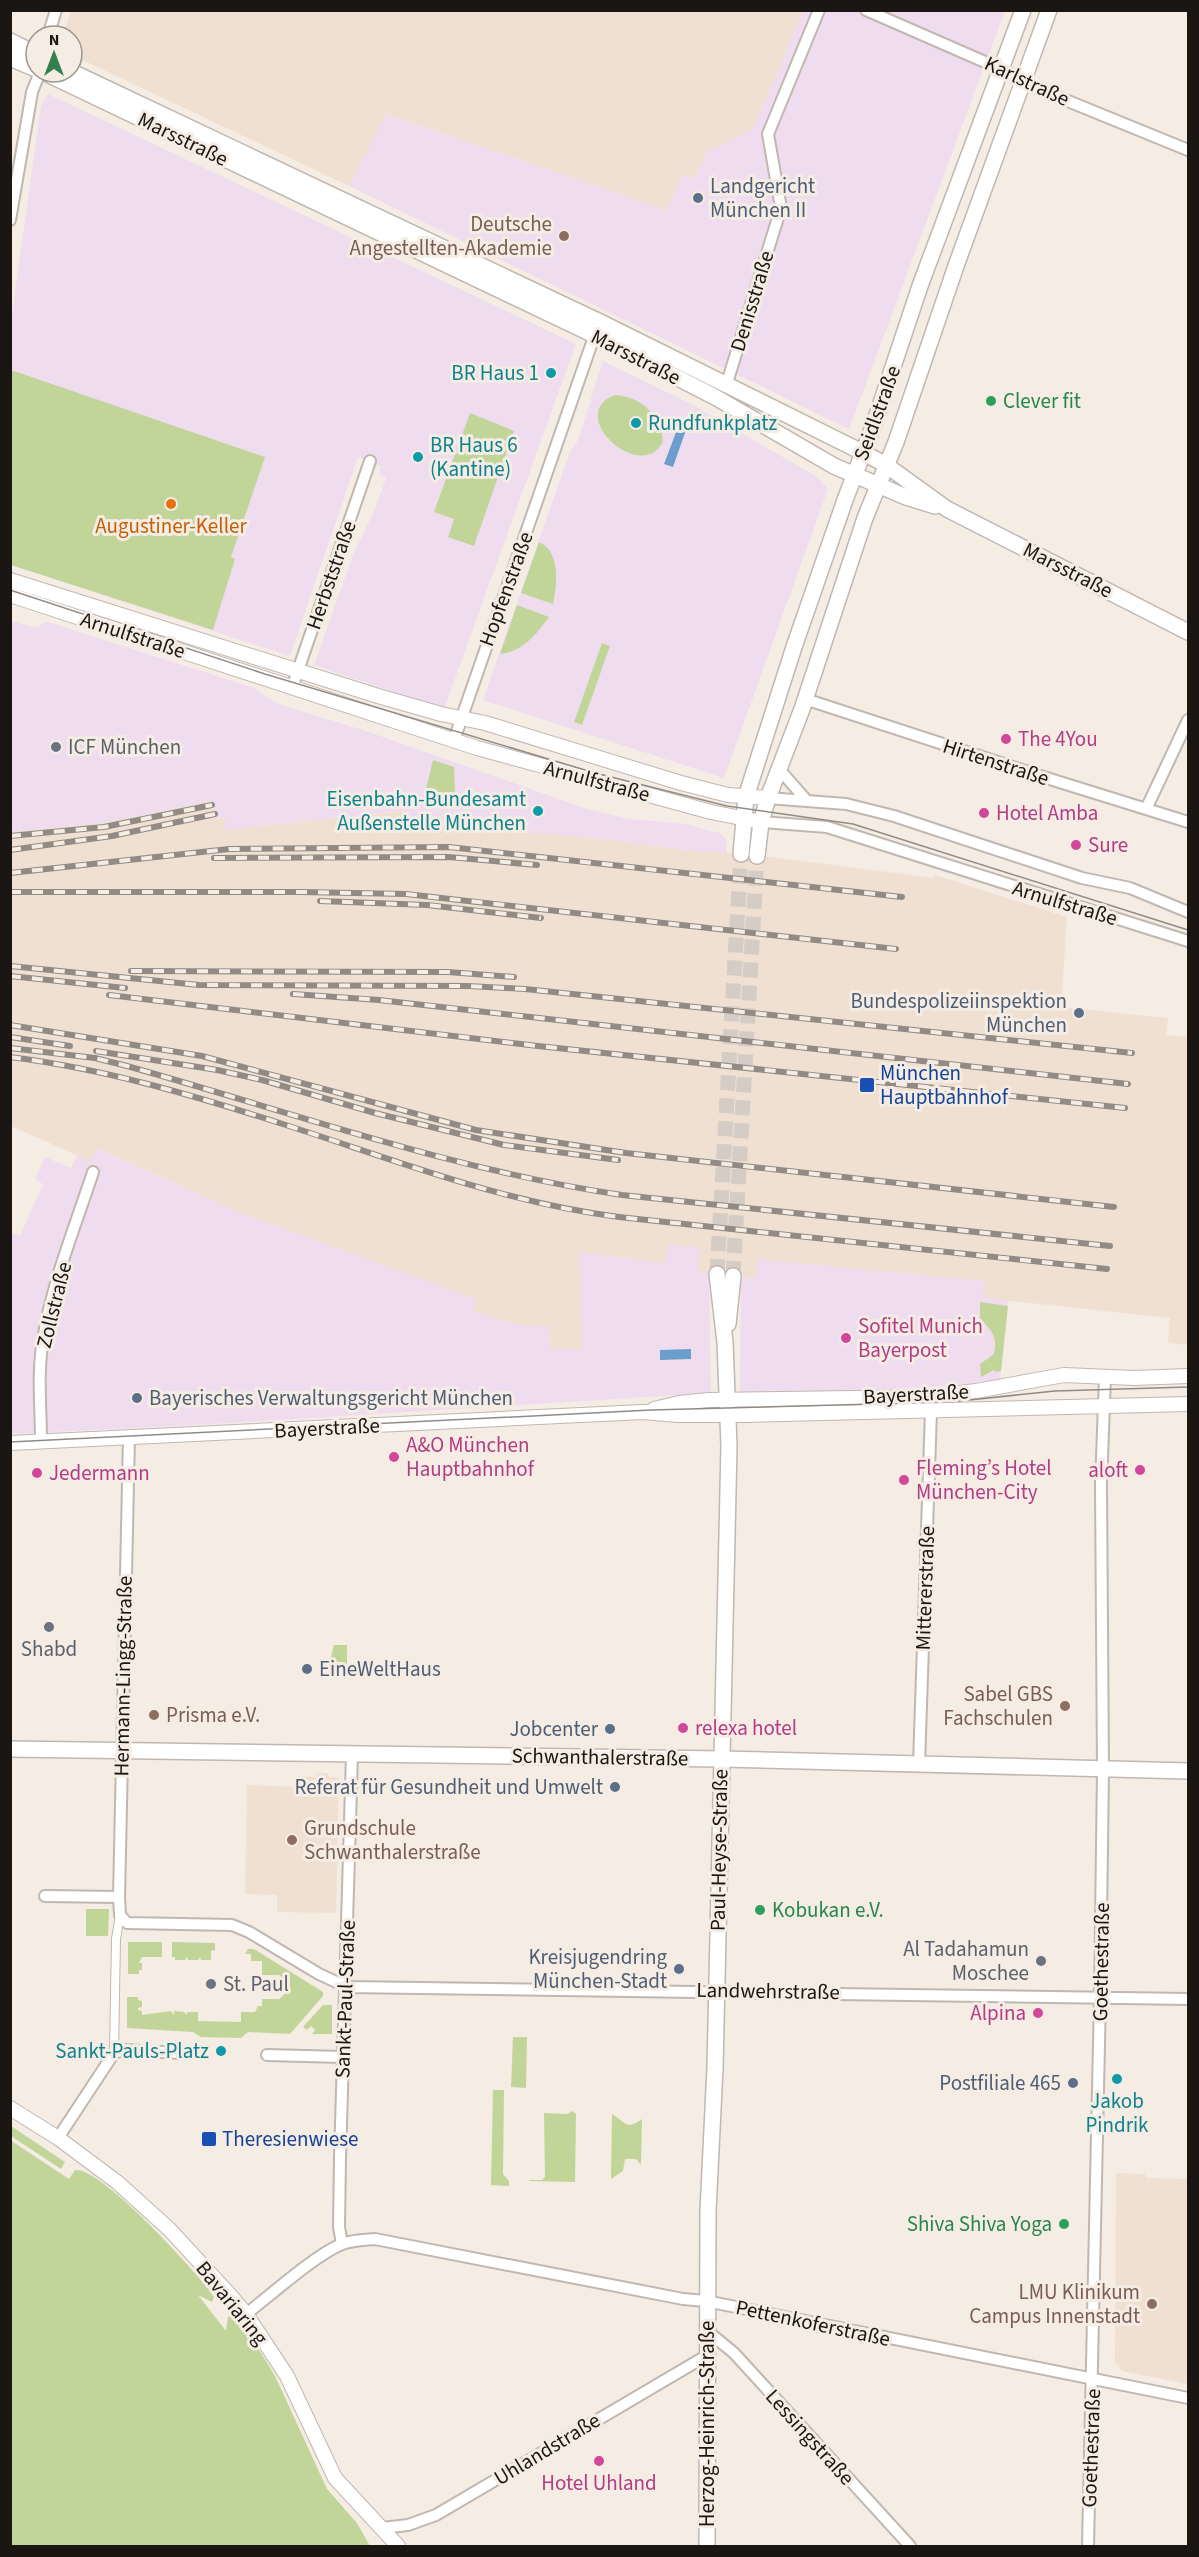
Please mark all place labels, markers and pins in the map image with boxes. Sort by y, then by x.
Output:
place label: Landgericht München II [710,171,815,225]
marker: Landgericht München II [691,191,705,205]
place label: Deutsche Angestellten-Akademie [350,209,552,263]
marker: Deutsche Angestellten-Akademie [557,229,571,243]
place label: BR Haus 1 [451,358,539,388]
marker: BR Haus 1 [544,366,558,380]
place label: Clever fit [1003,386,1081,416]
marker: Clever fit [984,394,998,408]
place label: Rundfunkplatz [648,408,777,438]
marker: Rundfunkplatz [629,416,643,430]
place label: BR Haus 6 (Kantine) [430,430,518,484]
marker: BR Haus 6 (Kantine) [411,450,425,464]
marker: Augustiner-Keller [164,497,178,511]
place label: Augustiner-Keller [95,511,247,541]
place label: The 4You [1018,724,1098,754]
place label: ICF München [68,732,181,762]
marker: The 4You [999,732,1013,746]
marker: ICF München [49,740,63,754]
place label: Eisenbahn-Bundesamt Außenstelle München [326,784,526,838]
place label: Hotel Amba [996,798,1098,828]
marker: Eisenbahn-Bundesamt Außenstelle München [531,804,545,818]
marker: Hotel Amba [977,806,991,820]
place label: Sure [1088,830,1128,860]
marker: Sure [1069,838,1083,852]
place label: Bundespolizeiinspektion München [850,986,1067,1040]
marker: Bundespolizeiinspektion München [1072,1006,1086,1020]
place label: München Hauptbahnhof [880,1058,1009,1112]
marker: München Hauptbahnhof [858,1076,876,1094]
place label: Sofitel Munich Bayerpost [858,1311,983,1365]
marker: Sofitel Munich Bayerpost [839,1331,853,1345]
place label: Bayerisches Verwaltungsgericht München [149,1383,513,1413]
marker: Bayerisches Verwaltungsgericht München [130,1391,144,1405]
place label: A&O München Hauptbahnhof [406,1430,535,1484]
marker: A&O München Hauptbahnhof [387,1450,401,1464]
place label: Fleming’s Hotel München-City [916,1453,1052,1507]
place label: aloft [1088,1455,1129,1485]
place label: Jedermann [49,1458,150,1488]
marker: aloft [1133,1463,1147,1477]
marker: Jedermann [30,1466,44,1480]
marker: Fleming’s Hotel München-City [897,1473,911,1487]
marker: Shabd [42,1620,56,1634]
place label: Shabd [21,1634,77,1664]
place label: EineWeltHaus [319,1654,441,1684]
marker: EineWeltHaus [300,1662,314,1676]
place label: Sabel GBS Fachschulen [943,1679,1053,1733]
marker: Sabel GBS Fachschulen [1058,1699,1072,1713]
place label: Prisma e.V. [166,1700,260,1730]
marker: Prisma e.V. [147,1708,161,1722]
place label: relexa hotel [695,1713,797,1743]
place label: Jobcenter [509,1714,599,1744]
marker: relexa hotel [676,1721,690,1735]
marker: Jobcenter [603,1722,617,1736]
place label: Referat für Gesundheit und Umwelt [294,1772,603,1802]
marker: Referat für Gesundheit und Umwelt [608,1780,622,1794]
place label: Grundschule Schwanthalerstraße [304,1813,481,1867]
marker: Grundschule Schwanthalerstraße [285,1833,299,1847]
place label: Kobukan e.V. [772,1895,884,1925]
marker: Kobukan e.V. [753,1903,767,1917]
place label: Al Tadahamun Moschee [903,1934,1029,1988]
place label: Kreisjugendring München-Stadt [528,1942,667,1996]
marker: Al Tadahamun Moschee [1034,1954,1048,1968]
marker: Kreisjugendring München-Stadt [672,1962,686,1976]
place label: St. Paul [223,1969,289,1999]
marker: St. Paul [204,1977,218,1991]
place label: Alpina [970,1998,1026,2028]
marker: Alpina [1031,2006,1045,2020]
place label: Sankt-Pauls-Platz [55,2036,209,2066]
marker: Sankt-Pauls-Platz [214,2044,228,2058]
place label: Postfiliale 465 [939,2068,1061,2098]
marker: Jakob Pindrik [1110,2072,1124,2086]
marker: Postfiliale 465 [1066,2076,1080,2090]
place label: Jakob Pindrik [1085,2086,1149,2140]
place label: Theresienwiese [222,2124,358,2154]
marker: Theresienwiese [200,2130,218,2148]
place label: Shiva Shiva Yoga [907,2209,1052,2239]
marker: Shiva Shiva Yoga [1057,2217,1071,2231]
place label: LMU Klinikum Campus Innenstadt [969,2277,1140,2331]
marker: LMU Klinikum Campus Innenstadt [1145,2297,1159,2311]
marker: Hotel Uhland [592,2454,606,2468]
place label: Hotel Uhland [541,2468,657,2498]

